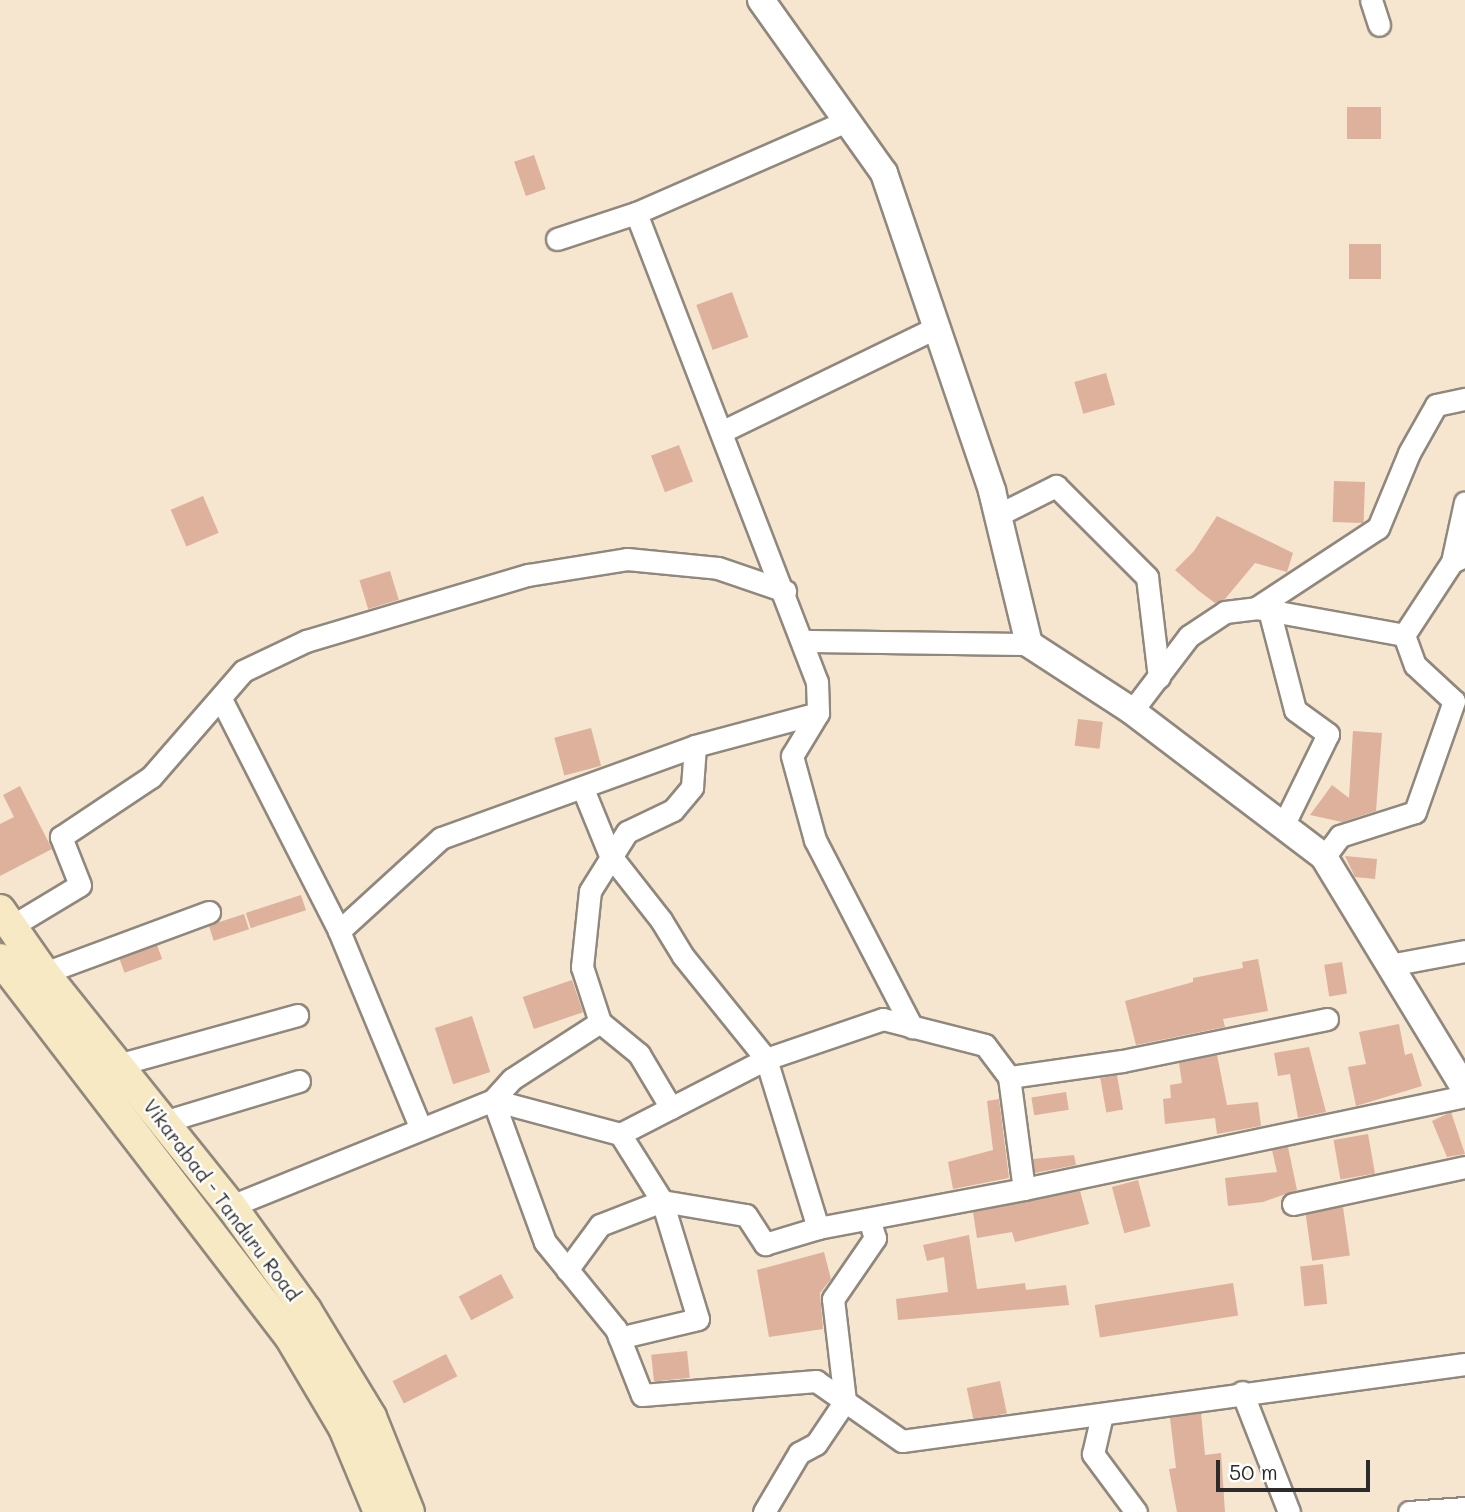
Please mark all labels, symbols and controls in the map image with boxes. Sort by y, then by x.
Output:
street label: Vikarabad - Tanduru Road [139,1095,305,1305]
scale bar [1220,1446,1374,1490]
text: 50 m [1229,1458,1278,1485]

